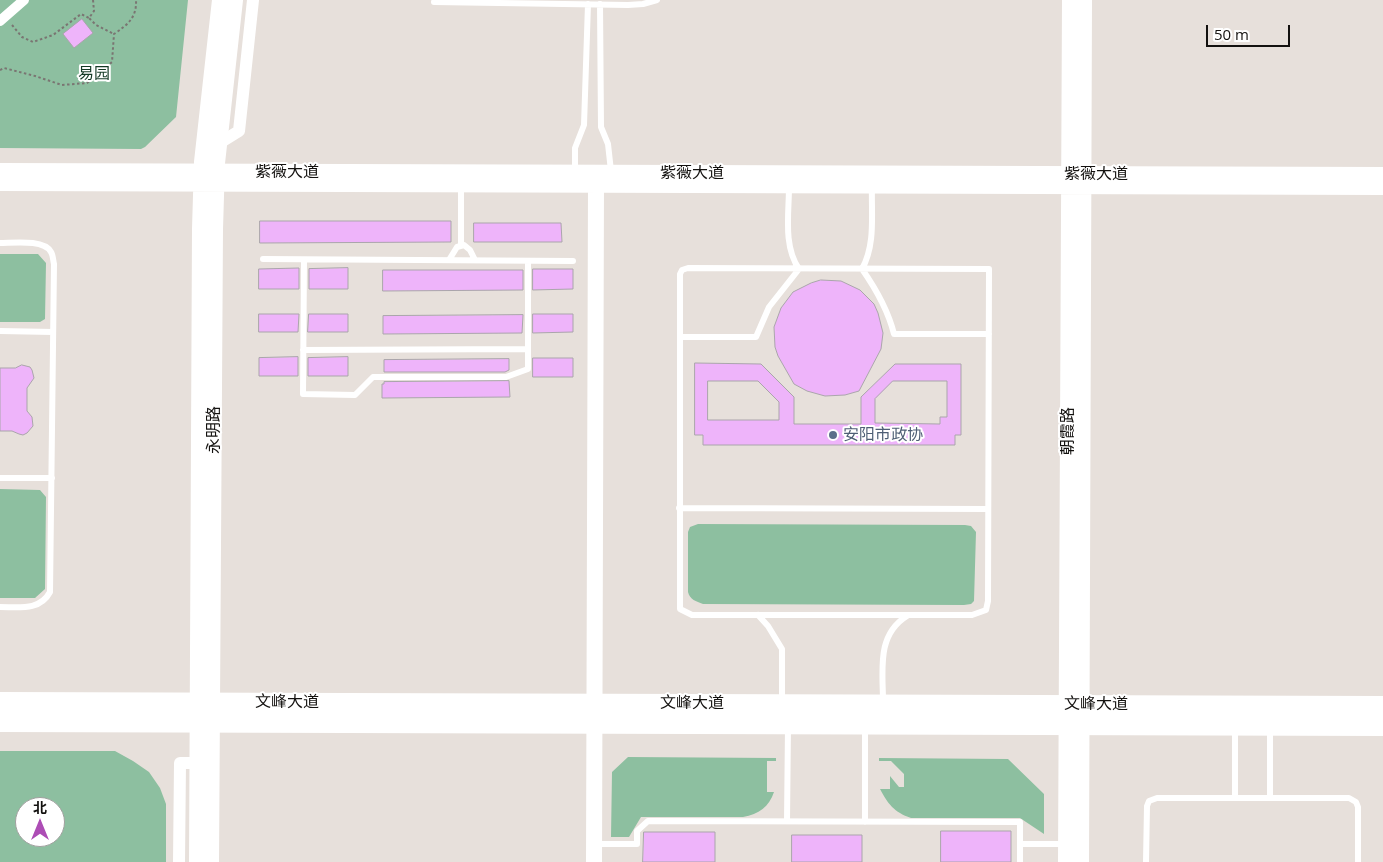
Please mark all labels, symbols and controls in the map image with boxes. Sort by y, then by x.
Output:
scale bar [1208,15,1292,47]
text: 50 m [1214,24,1249,44]
park label: 易园 [78,64,110,84]
street label: 紫薇大道 [255,162,319,182]
street label: 紫薇大道 [660,163,724,183]
street label: 紫薇大道 [1064,164,1128,184]
street label: 永明路 [204,406,224,454]
street label: 朝霞路 [1058,407,1078,455]
place label: 安阳市政协 [843,425,923,445]
marker: 安阳市政协 [827,429,839,441]
street label: 文峰大道 [255,692,319,712]
street label: 文峰大道 [660,693,724,713]
street label: 文峰大道 [1064,694,1128,714]
north arrow [15,797,65,847]
text: 北 [33,798,47,817]

